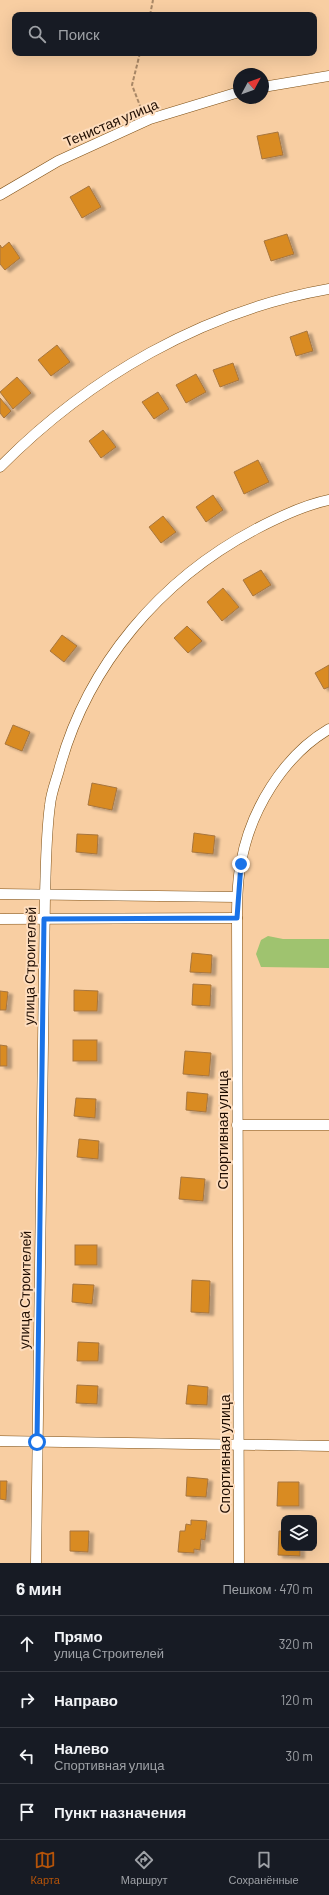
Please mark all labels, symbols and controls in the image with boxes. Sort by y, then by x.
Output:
search box [12,12,317,56]
icon: search [26,23,48,45]
text: Поиск [58,25,100,43]
north arrow [233,68,269,104]
street label: Тенистая улица [61,95,161,150]
route end [232,855,250,873]
street label: улица Строителей [20,907,39,1025]
street label: Спортивная улица [214,1070,231,1190]
street label: улица Строителей [15,1231,34,1349]
street label: Спортивная улица [216,1394,233,1514]
route start [28,1433,46,1451]
map controls [281,1515,317,1551]
button: layers [281,1515,317,1551]
text: 6 мин [16,1578,62,1598]
text: Пешком · 470 m [222,1581,313,1597]
text: Прямо [54,1627,103,1645]
icon: ahead [16,1633,38,1655]
text: 320 m [279,1636,313,1652]
text: улица Строителей [54,1645,164,1661]
icon: right [16,1689,38,1711]
text: Направо [54,1691,118,1709]
text: 120 m [281,1692,313,1708]
text: Налево [54,1739,109,1757]
icon: left [16,1745,38,1767]
text: 30 m [286,1748,313,1764]
text: Спортивная улица [54,1757,165,1773]
icon: arrive [16,1801,38,1823]
text: Пункт назначения [54,1803,186,1821]
tab: Карта [30,1849,60,1886]
tab: Маршрут [121,1849,168,1886]
tab: Сохранённые [229,1849,299,1886]

